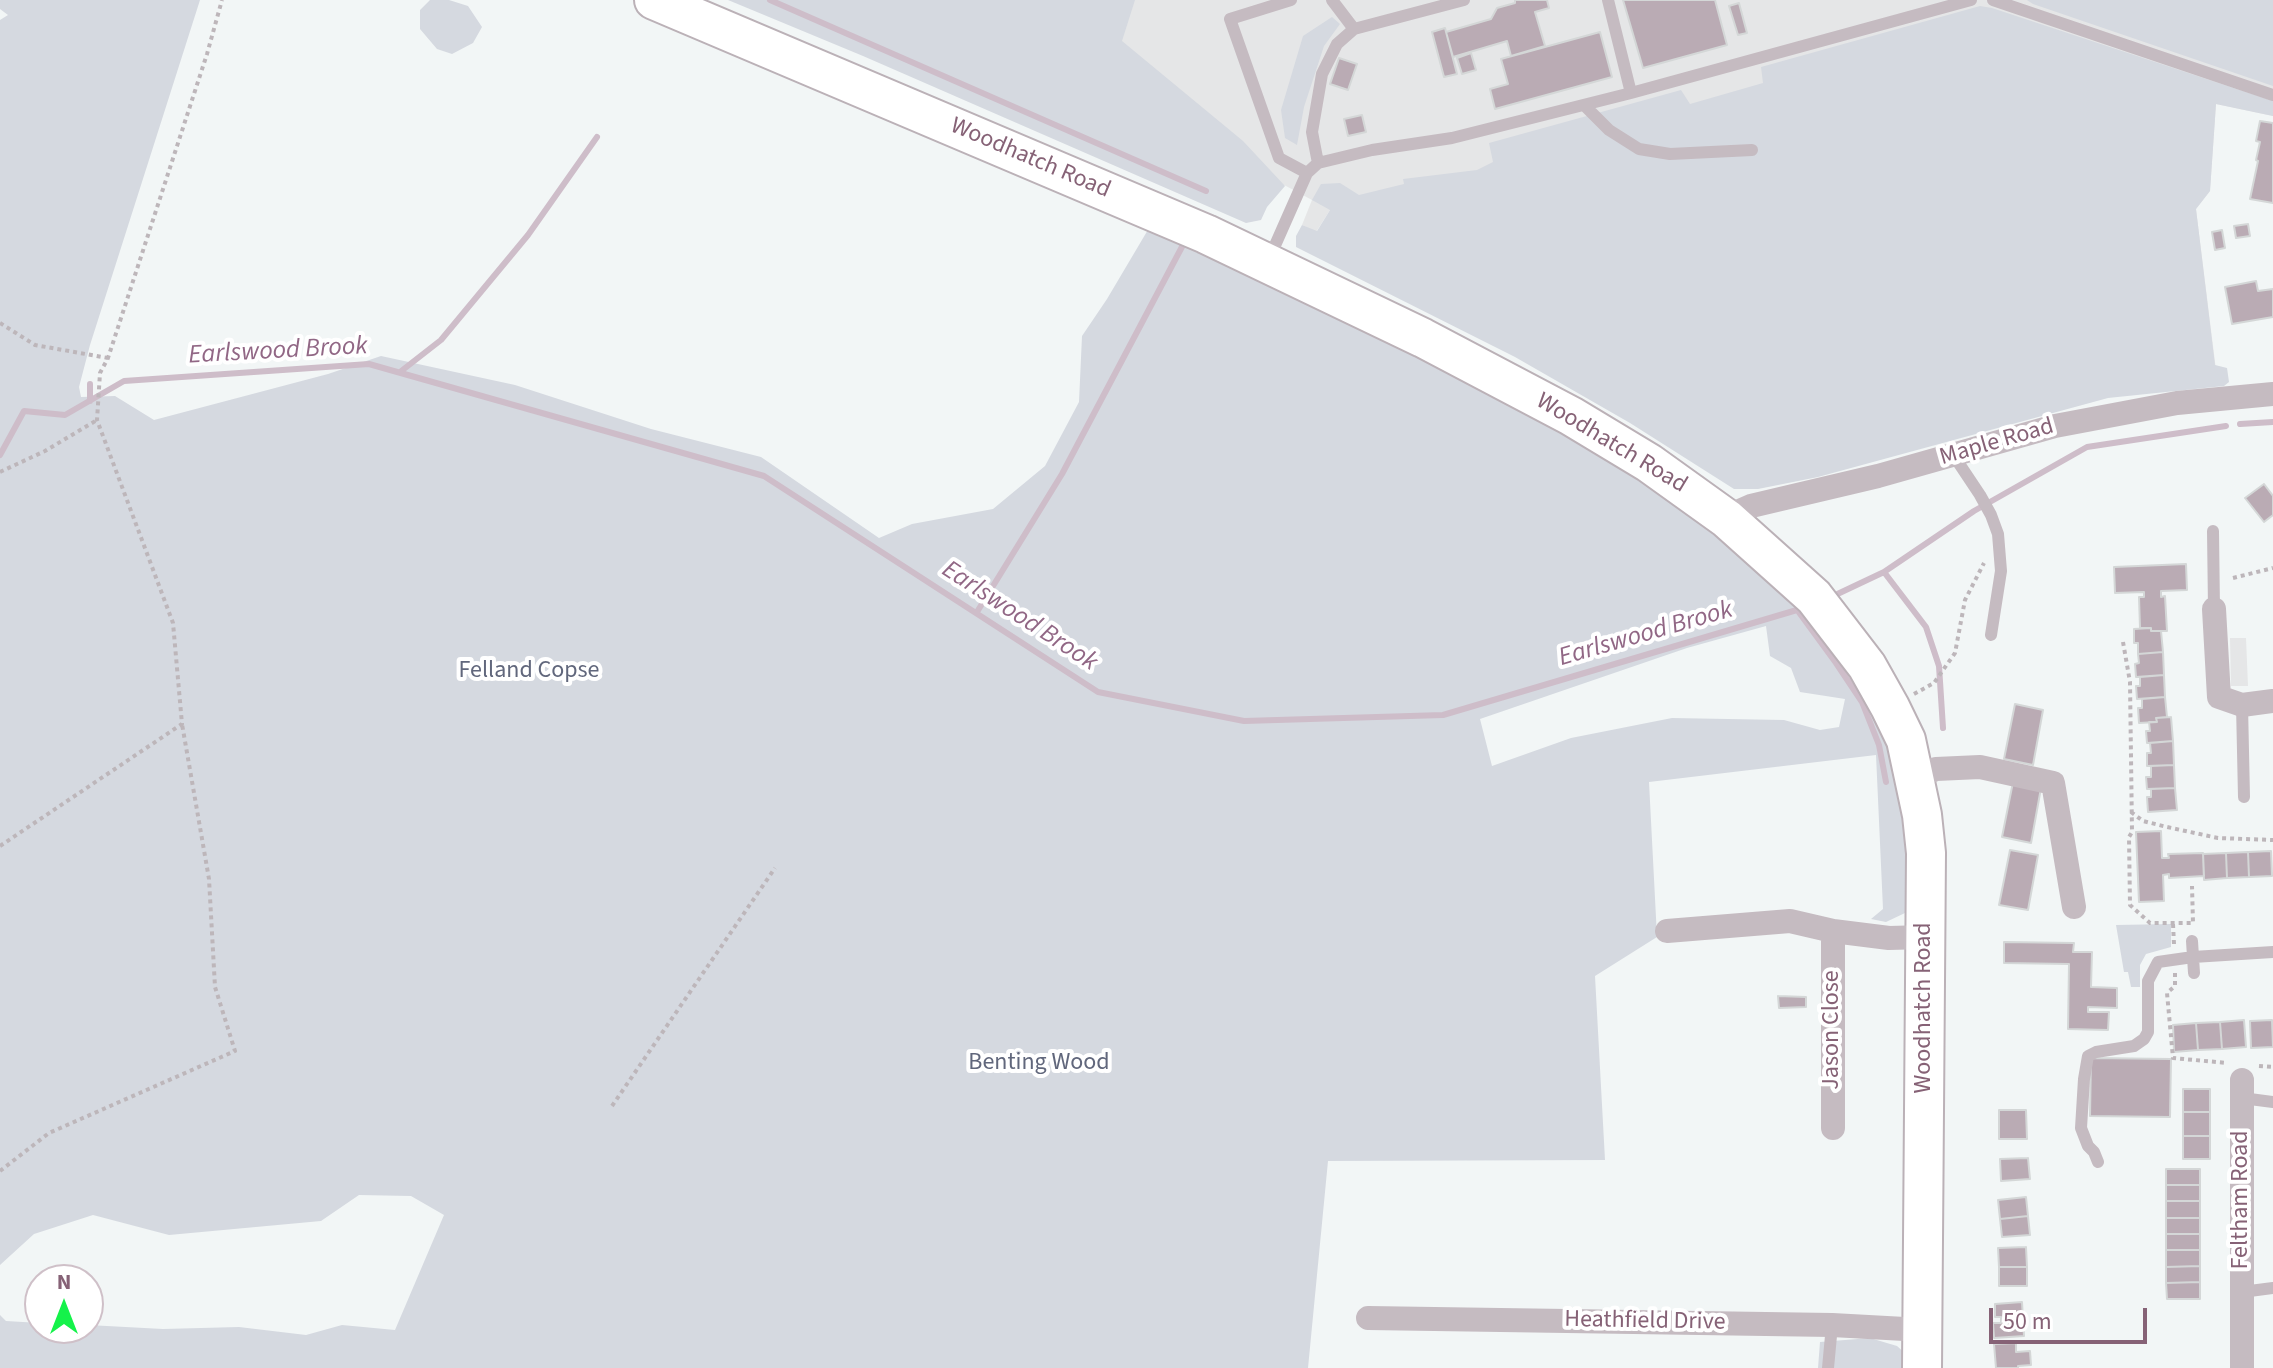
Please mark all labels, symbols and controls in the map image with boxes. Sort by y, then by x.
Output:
street label: Woodhatch Road [946,112,1114,206]
water label: Earlswood Brook [188,332,368,372]
street label: Woodhatch Road [1530,388,1692,500]
street label: Maple Road [1937,413,2057,473]
water label: Earlswood Brook [935,555,1103,679]
water label: Earlswood Brook [1555,595,1737,675]
park label: Felland Copse [459,658,599,686]
street label: Woodhatch Road [1911,922,1939,1094]
street label: Jason Close [1819,970,1847,1090]
park label: Benting Wood [968,1050,1110,1078]
street label: Feltham Road [2228,1130,2256,1270]
north arrow [24,1264,104,1344]
text: N [57,1266,71,1298]
scale bar [1993,1292,2151,1342]
text: 50 m [2003,1304,2052,1339]
street label: Heathfield Drive [1564,1306,1726,1338]

